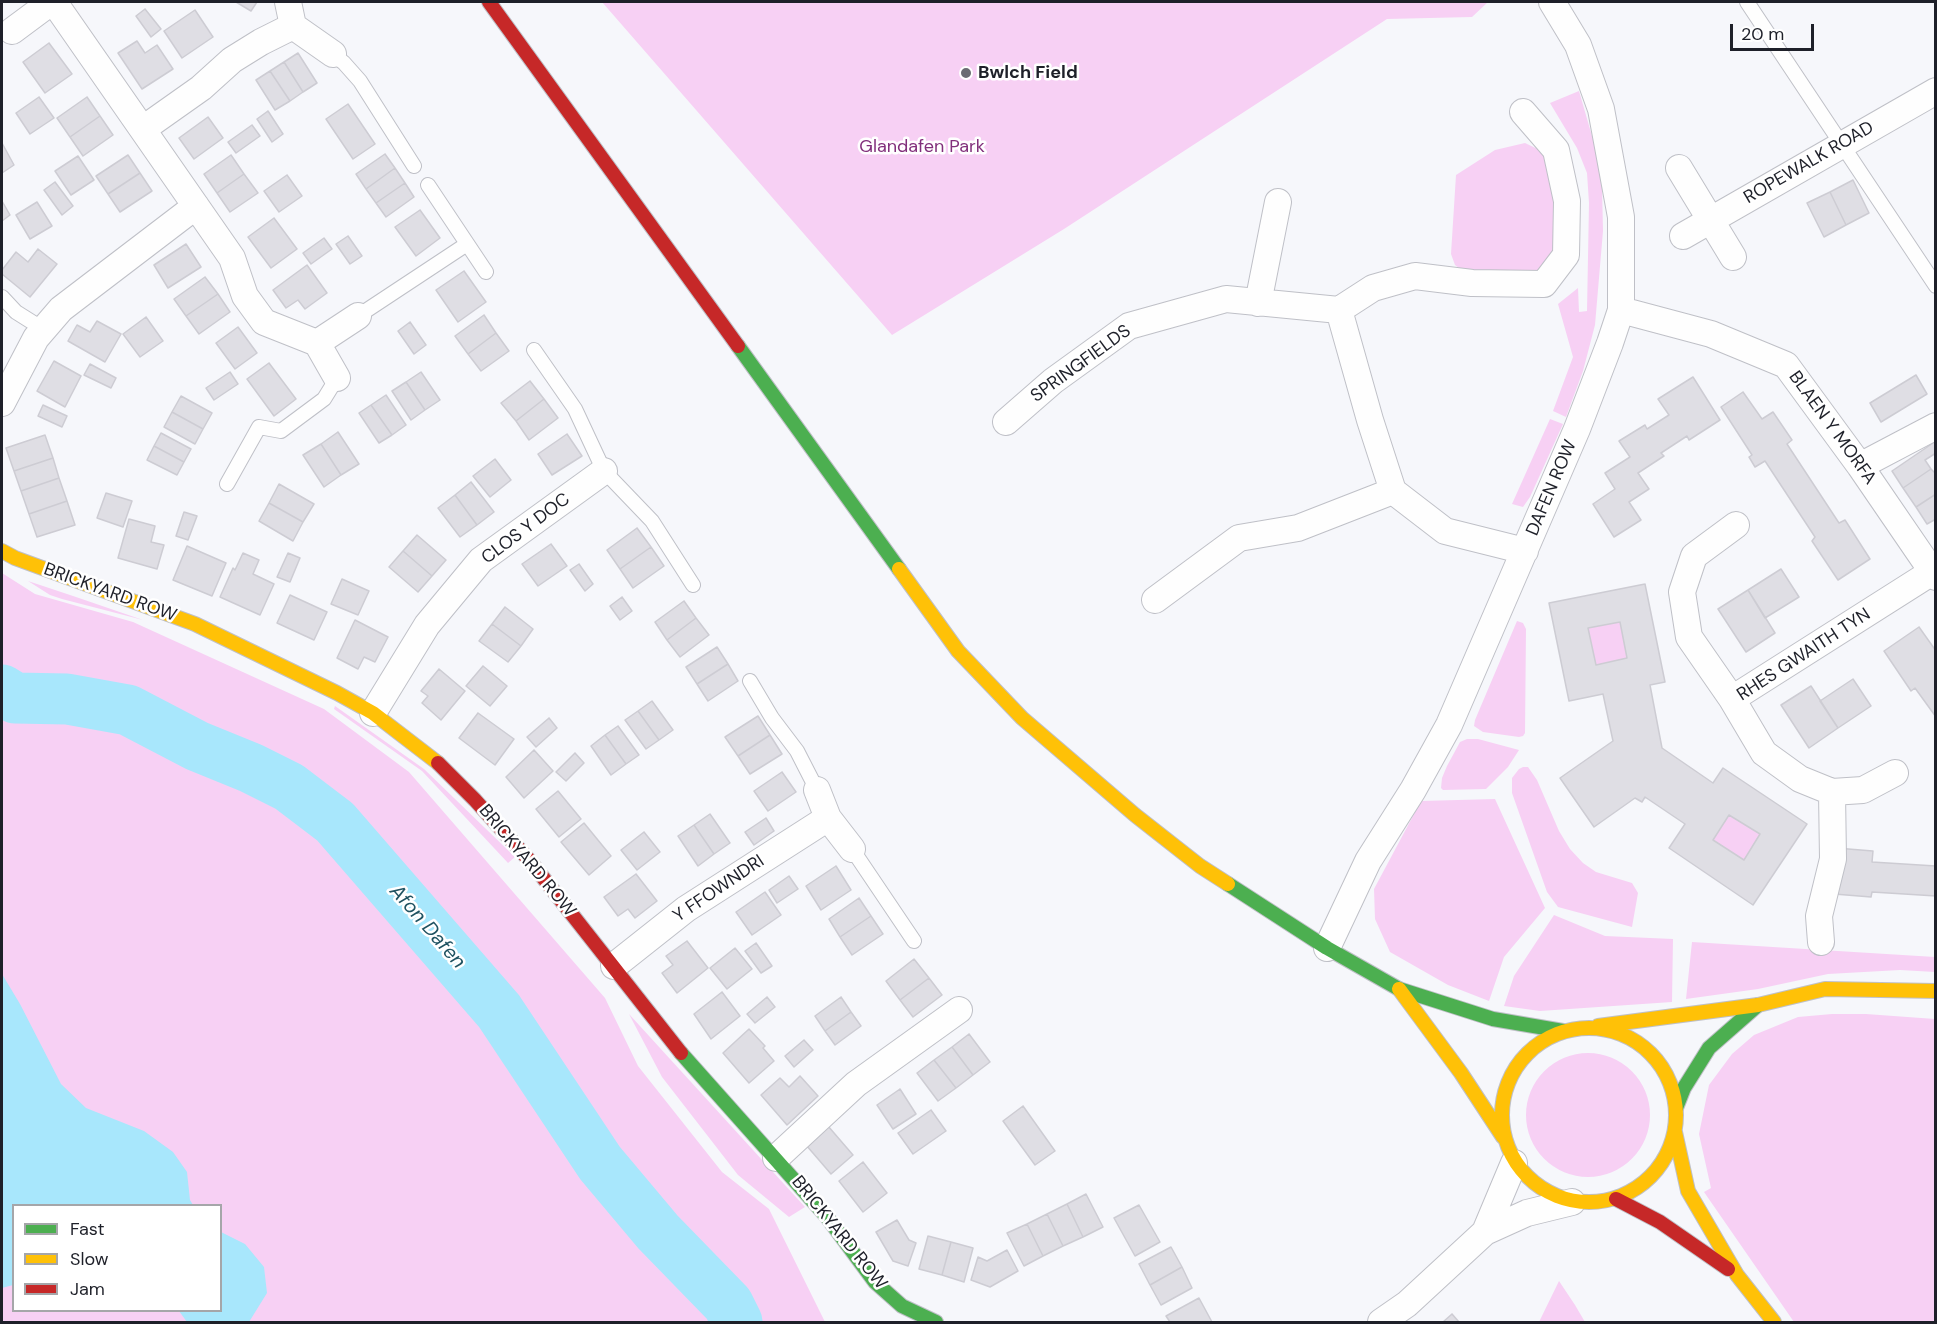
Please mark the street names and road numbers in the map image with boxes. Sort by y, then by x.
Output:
street label: ROPEWALK ROAD [1740,117,1878,209]
street label: SPRINGFIELDS [1027,321,1135,407]
street label: BLAEN Y MORFA [1784,367,1880,489]
street label: DAFEN ROW [1522,437,1582,539]
street label: CLOS Y DOC [478,489,574,569]
street label: BRICKYARD ROW [41,559,179,627]
street label: RHES GWAITH TYN [1733,604,1875,706]
street label: BRICKYARD ROW [474,801,580,921]
street label: Y FFOWNDRI [669,851,769,927]
street label: BRICKYARD ROW [787,1172,891,1294]

